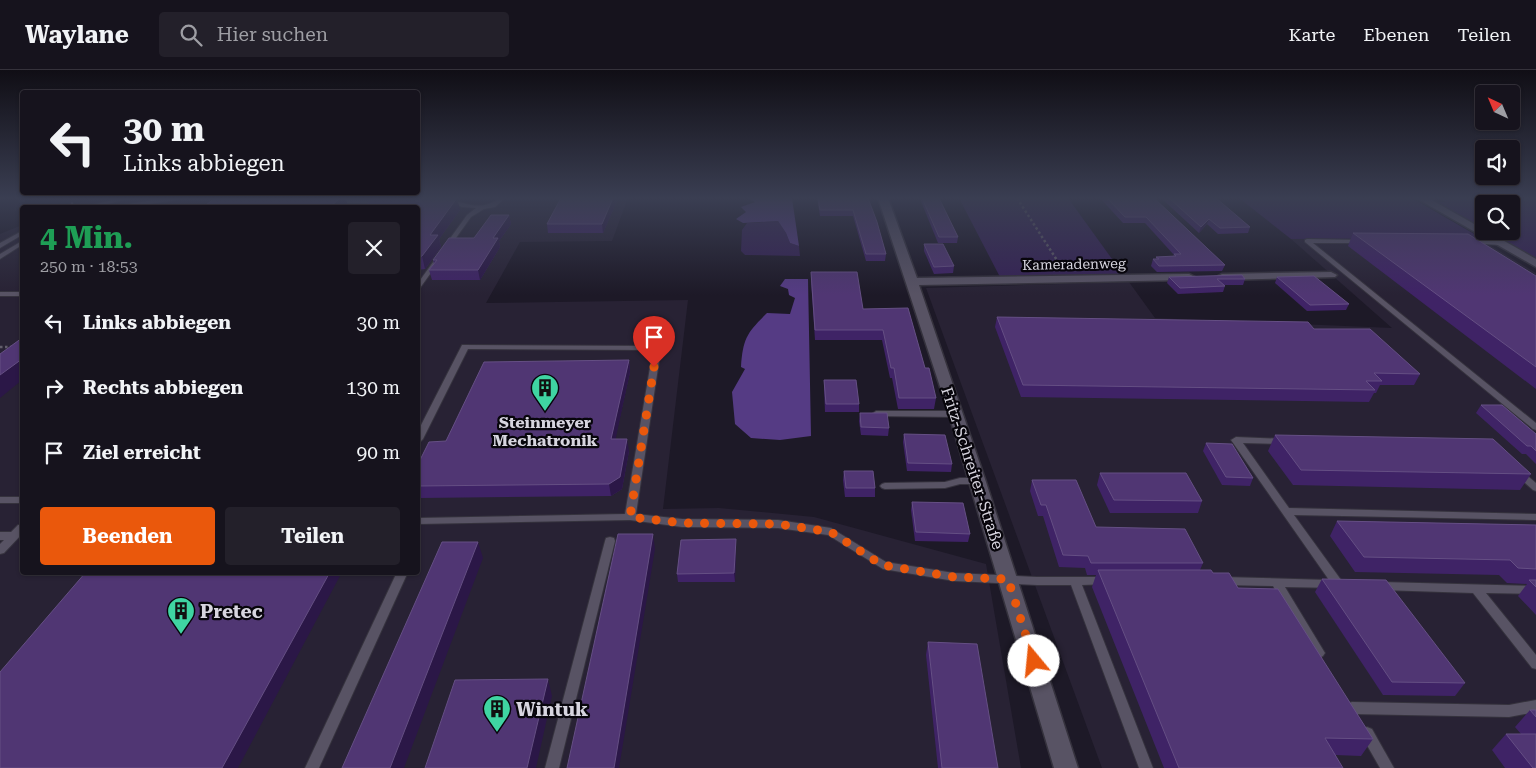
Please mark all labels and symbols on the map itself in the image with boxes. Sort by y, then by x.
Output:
north arrow [1475,85,1520,130]
street label: Kameradenweg [1022,255,1126,273]
pin [633,316,675,367]
building icon: Steinmeyer Mechatronik [530,373,560,412]
street label: Fritz-Schreiter-Straße [937,385,1008,552]
place label: Steinmeyer Mechatronik [492,413,598,450]
building icon: Pretec [166,596,196,635]
place label: Pretec [200,600,263,623]
position arrow [1007,634,1059,686]
building icon: Wintuk [482,694,512,733]
place label: Wintuk [516,698,588,721]

